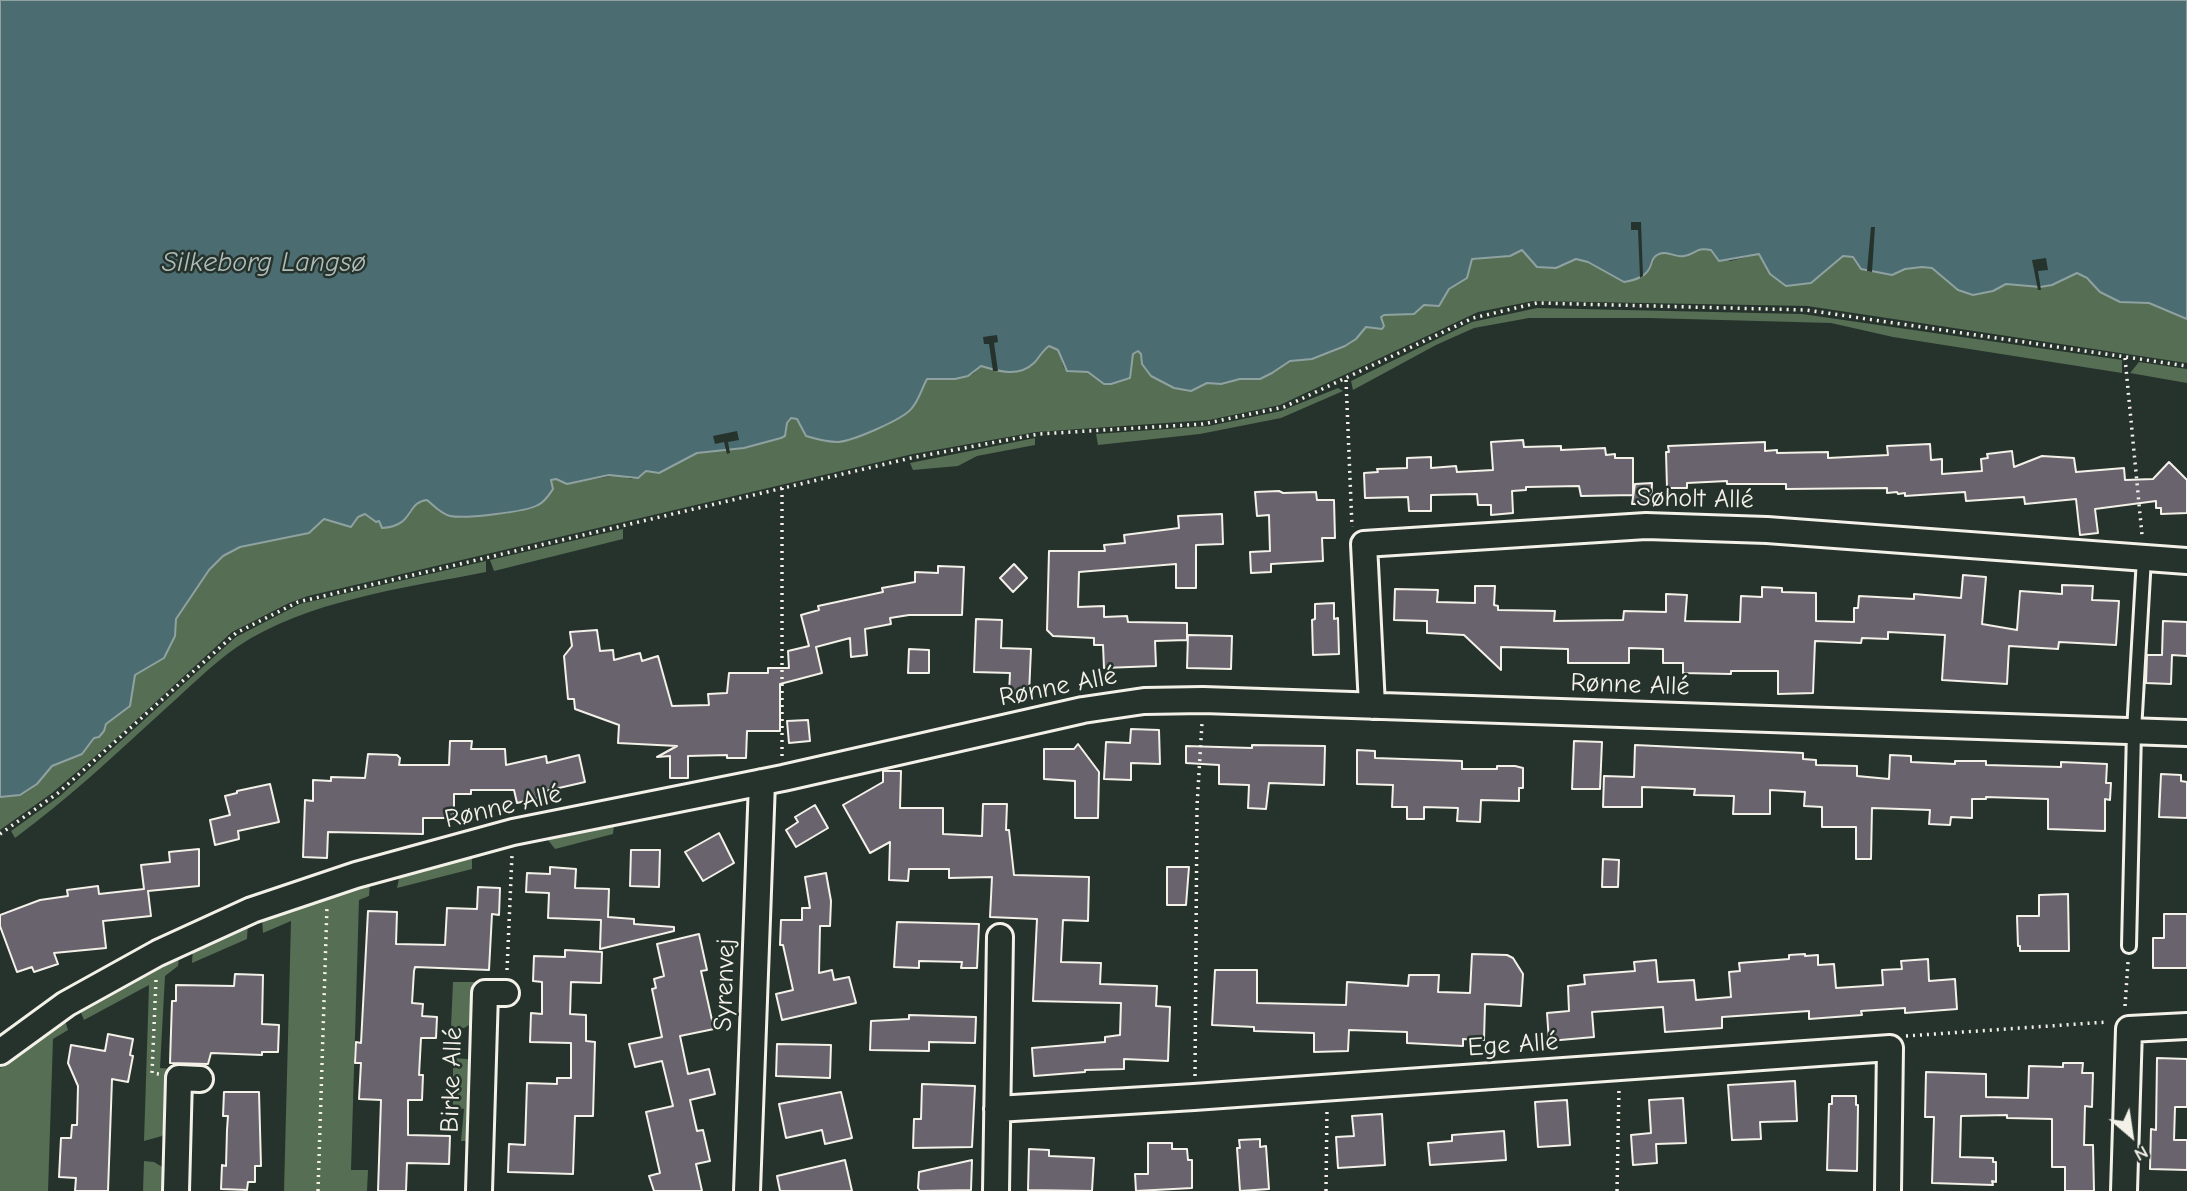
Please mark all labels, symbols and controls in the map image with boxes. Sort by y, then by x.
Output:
water label: Silkeborg Langsø [162,246,366,280]
street label: Søholt Allé [1636,482,1754,516]
street label: Rønne Allé [997,660,1119,714]
street label: Rønne Allé [1570,667,1690,703]
street label: Rønne Allé [442,778,564,836]
street label: Syrenvej [708,938,742,1032]
street label: Ege Allé [1467,1026,1559,1064]
street label: Birke Allé [435,1027,469,1133]
north arrow [2096,1100,2166,1170]
text: N [2130,1141,2152,1166]

